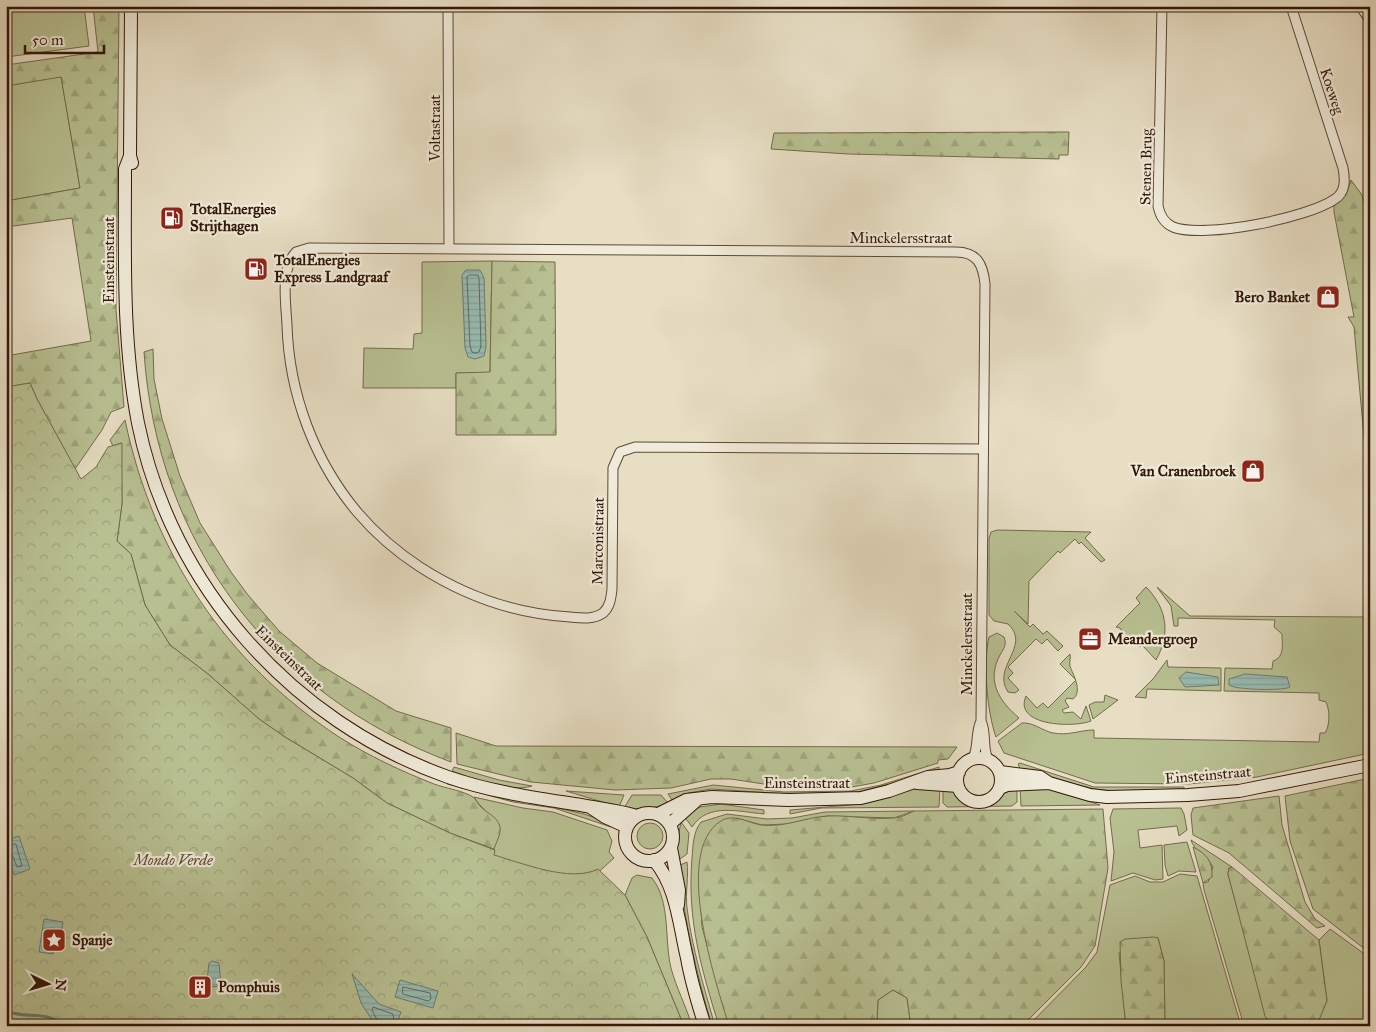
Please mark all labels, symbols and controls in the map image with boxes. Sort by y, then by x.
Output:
scale bar [25,22,104,54]
text: 50 m [32,31,64,49]
street label: Koeweg [1316,66,1348,117]
street label: Voltastraat [426,94,444,163]
street label: Stenen Brug [1136,128,1156,205]
place label: TotalEnergies Strijthagen [189,200,276,236]
fuel station icon: TotalEnergies Strijthagen [159,205,185,231]
street label: Einsteinstraat [100,216,118,303]
street label: Minckelersstraat [850,229,953,247]
place label: TotalEnergies Express Landgraaf [273,251,391,287]
fuel station icon: TotalEnergies Express Landgraaf [243,256,269,282]
shop icon: Bero Banket [1315,284,1341,310]
place label: Bero Banket [1235,288,1311,306]
shop icon: Van Cranenbroek [1240,458,1266,484]
place label: Van Cranenbroek [1130,462,1237,480]
street label: Marconistraat [588,496,608,585]
street label: Minckelersstraat [958,592,976,695]
street label: Einsteinstraat [252,621,327,695]
office icon: Meandergroep [1077,626,1103,652]
place label: Meandergroep [1108,630,1198,649]
street label: Einsteinstraat [1164,762,1253,788]
street label: Einsteinstraat [764,774,851,792]
park label: Mondo Verde [131,851,213,869]
place icon: Spanje [41,927,67,953]
place label: Spanje [72,931,113,950]
north arrow [22,960,72,1010]
building icon: Pomphuis [187,974,213,1000]
text: N [51,978,69,992]
place label: Pomphuis [218,978,280,997]

